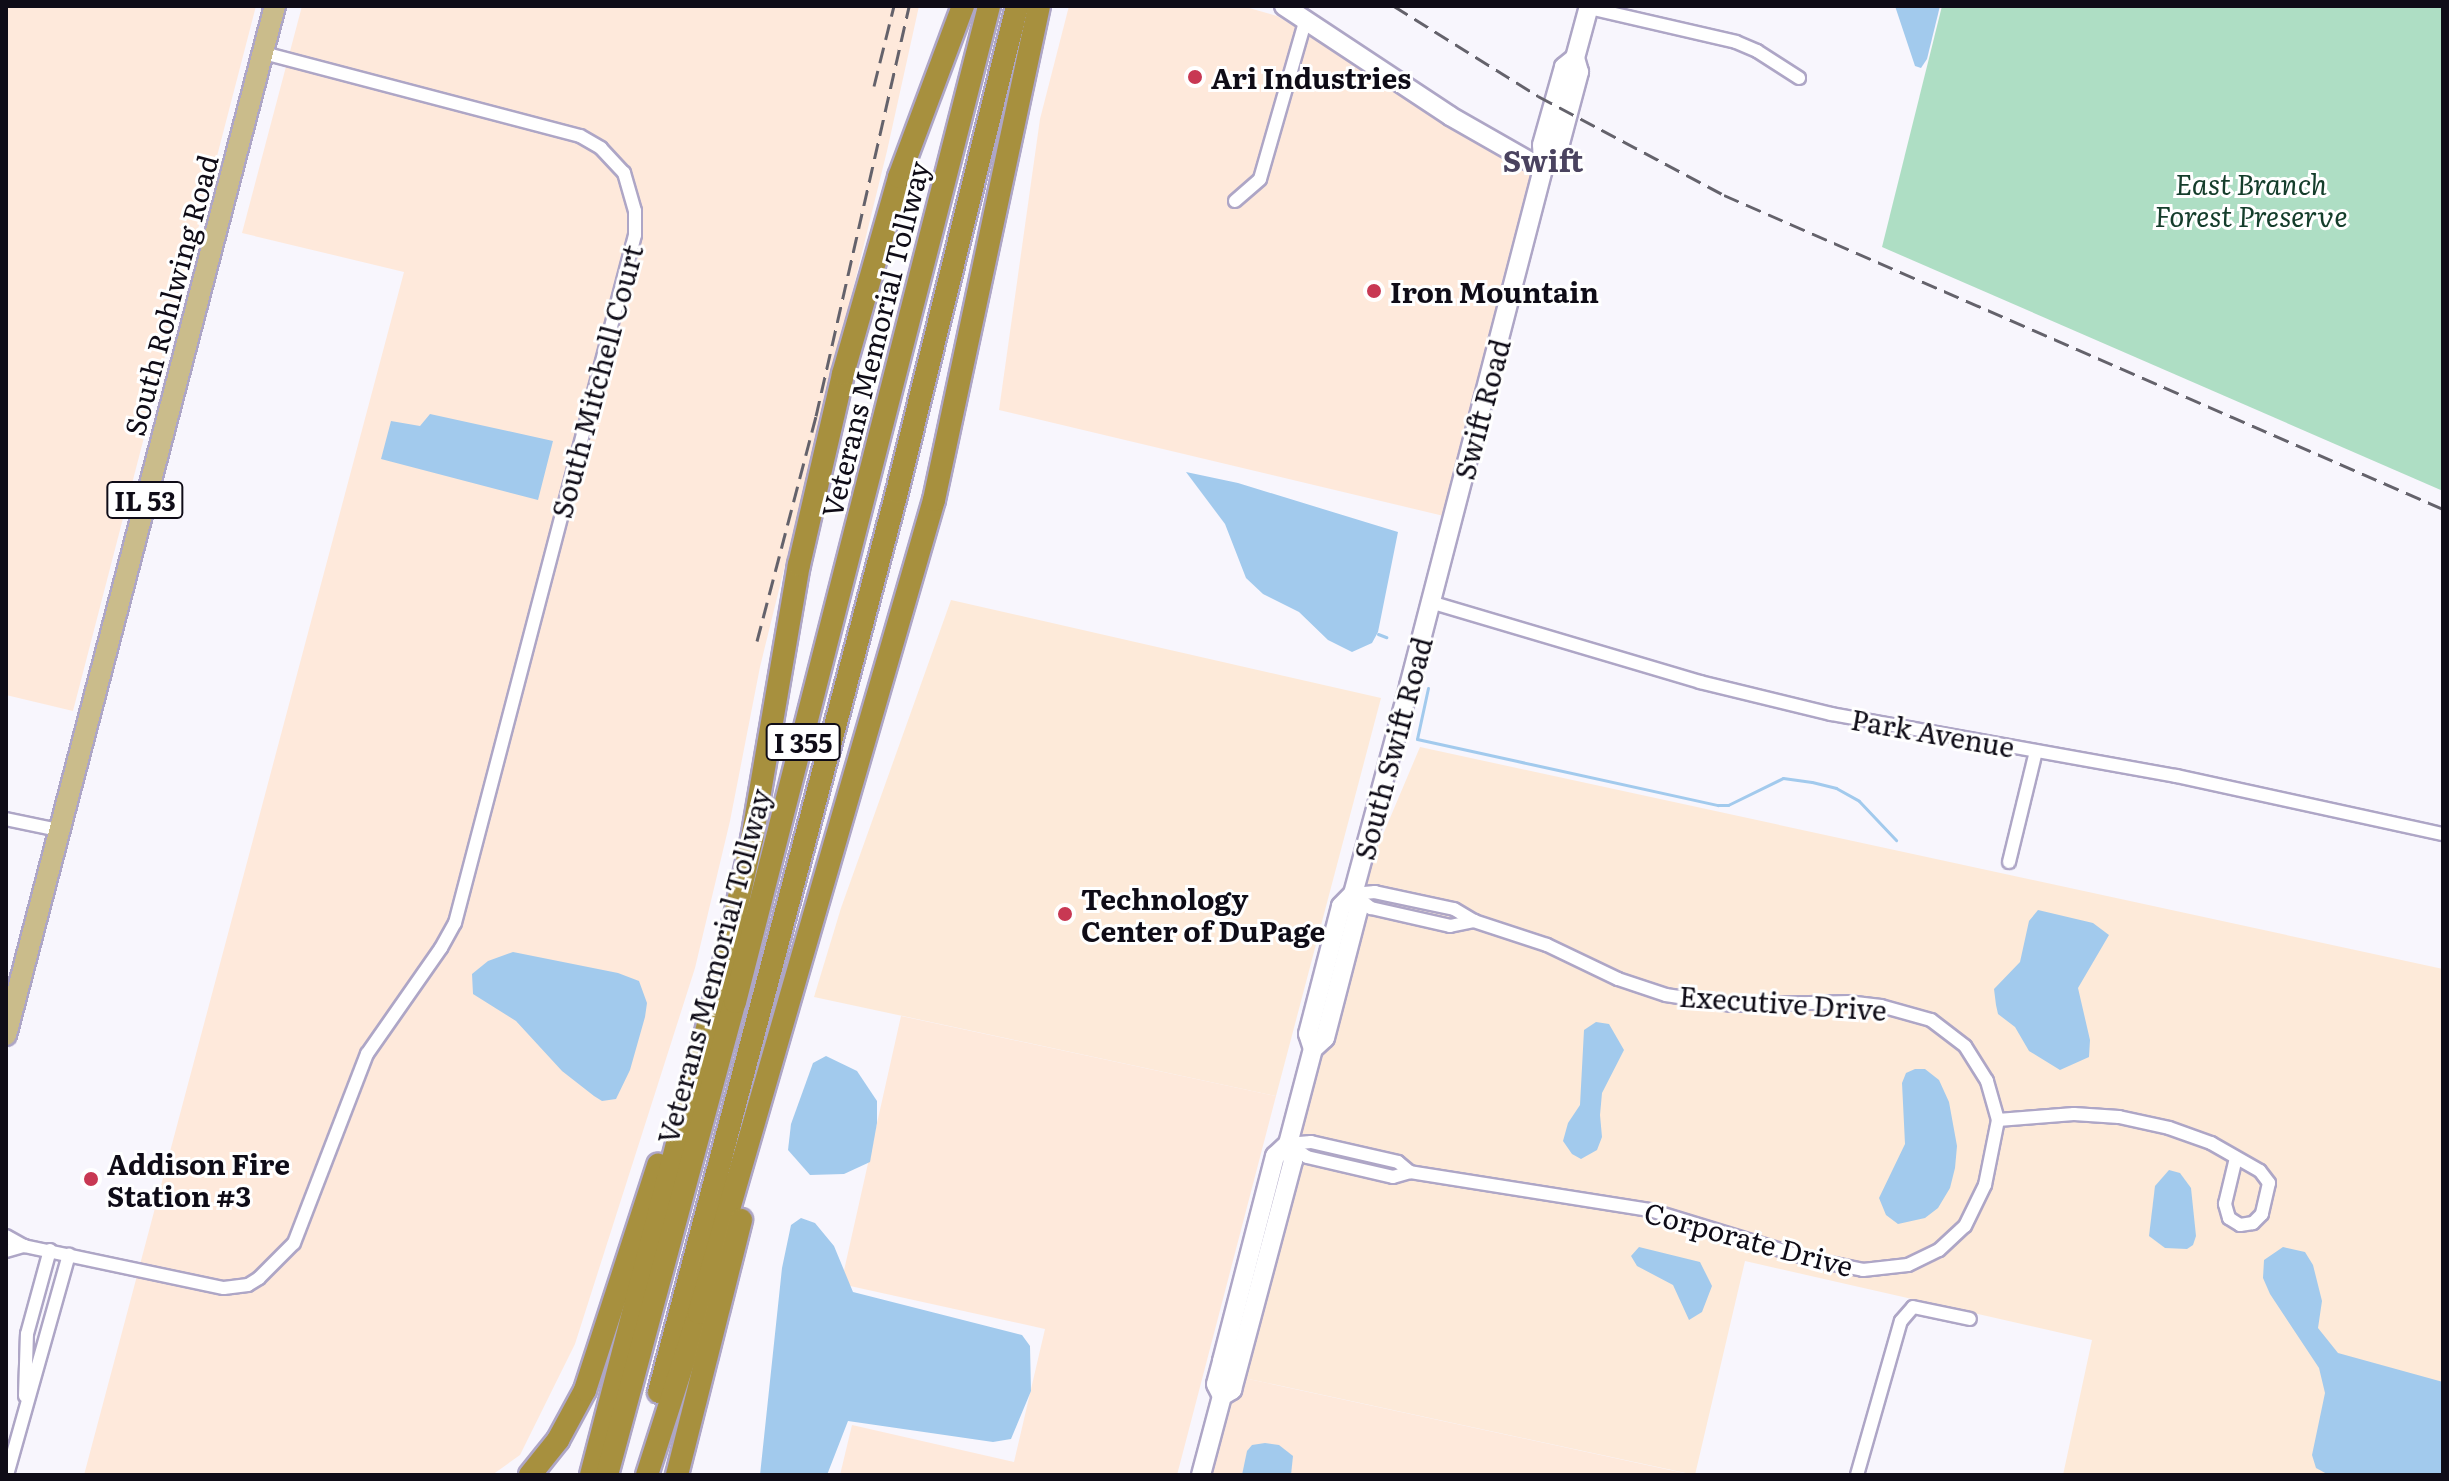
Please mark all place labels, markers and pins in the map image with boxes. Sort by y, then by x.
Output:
place label: Ari Industries [1211,60,1411,94]
marker: Ari Industries [1186,68,1204,86]
place label: Iron Mountain [1390,274,1599,308]
marker: Iron Mountain [1365,282,1383,300]
place label: Technology Center of DuPage [1081,881,1325,947]
marker: Technology Center of DuPage [1056,905,1074,923]
place label: Addison Fire Station #3 [107,1146,290,1212]
marker: Addison Fire Station #3 [82,1170,100,1188]

